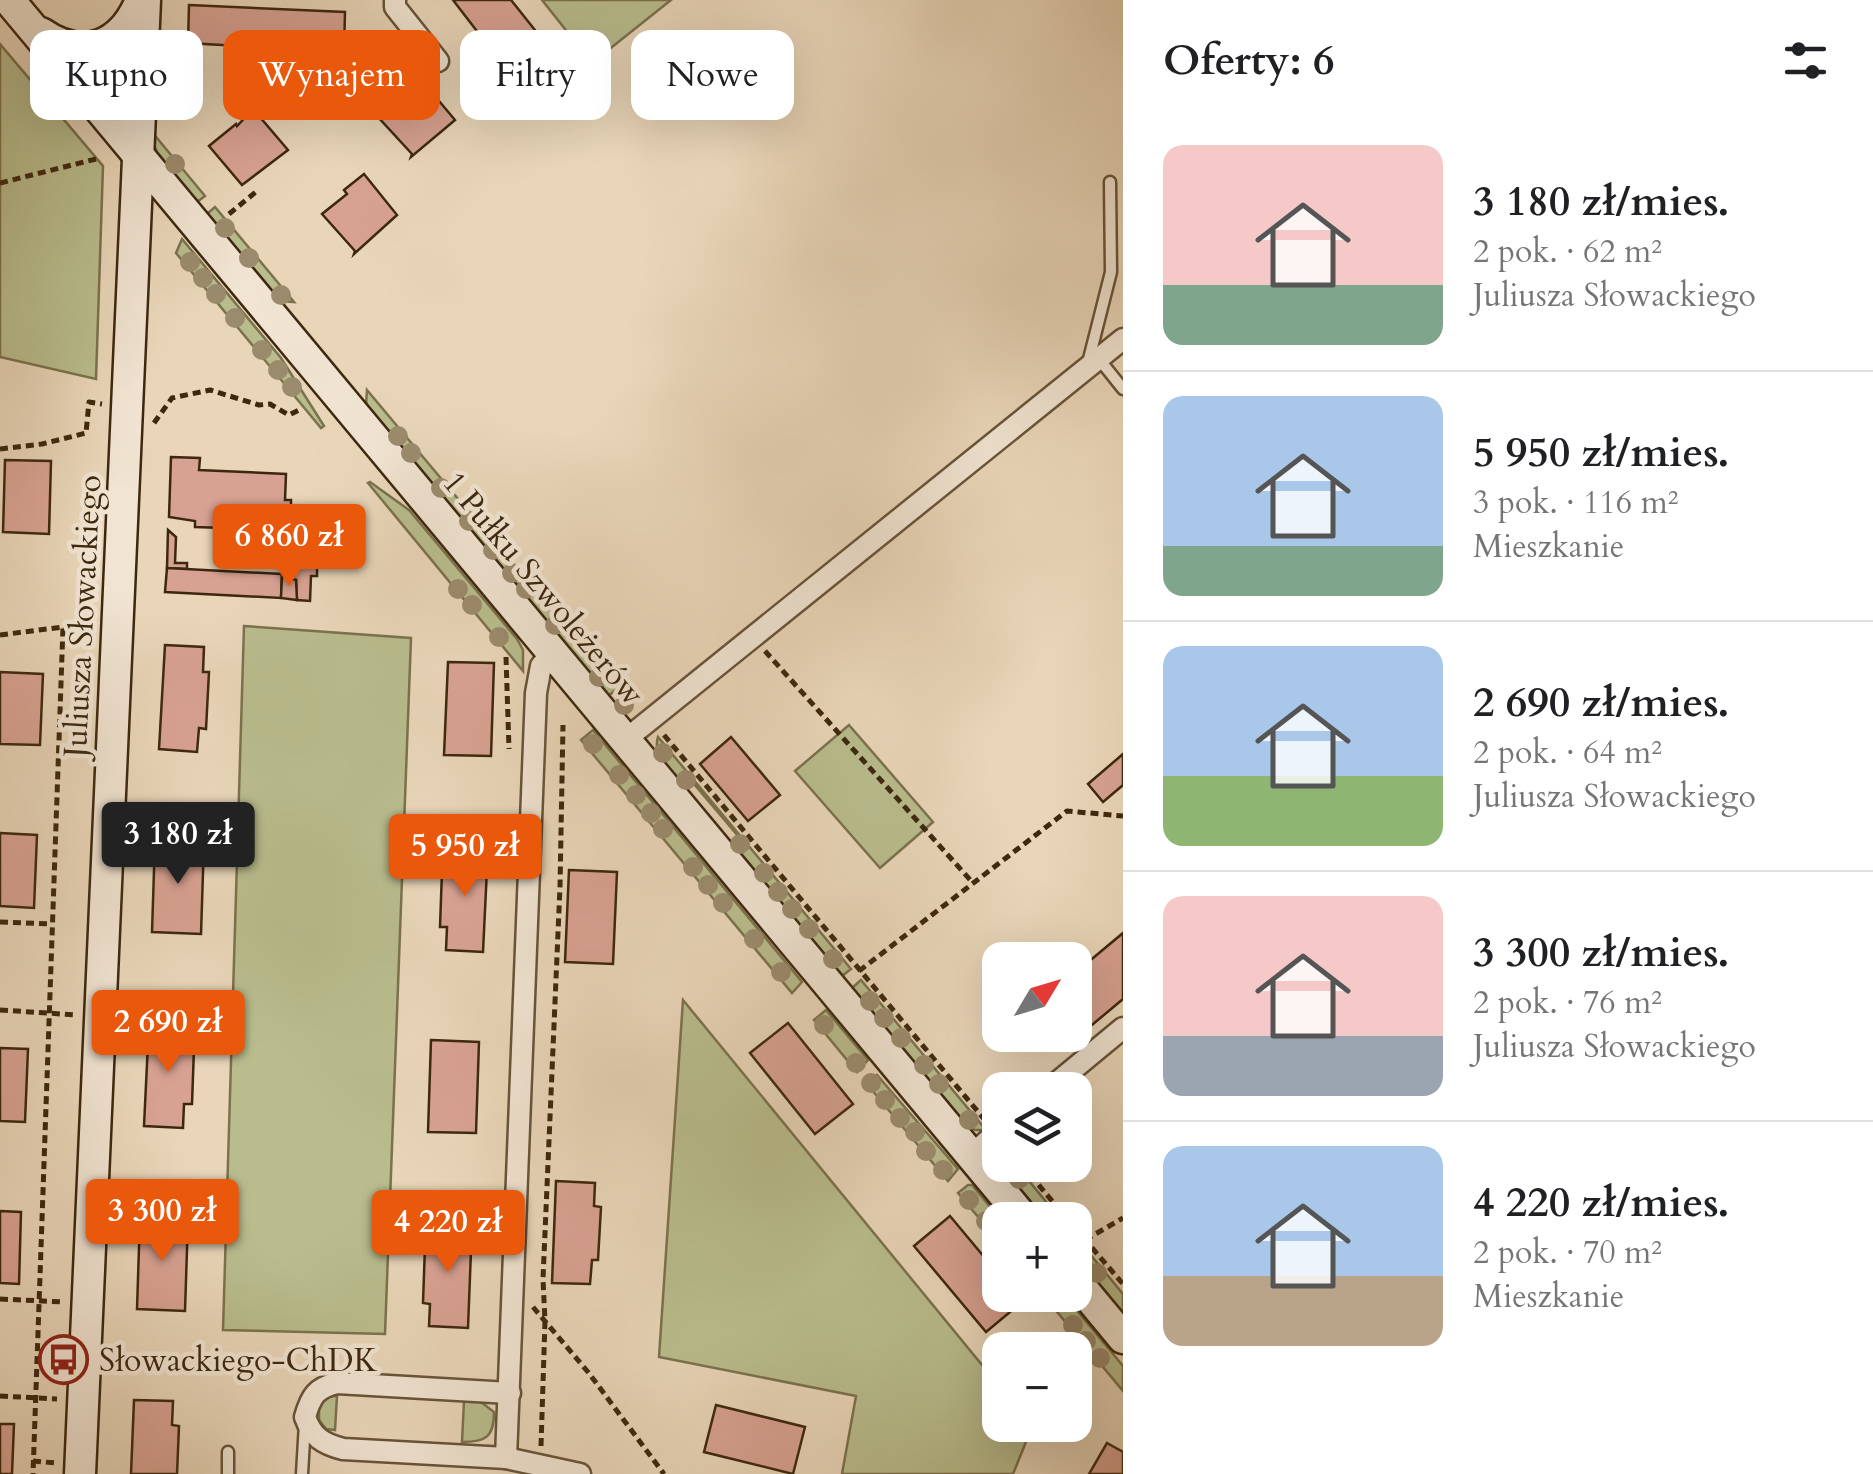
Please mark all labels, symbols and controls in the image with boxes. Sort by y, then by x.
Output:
chip: Kupno [30,30,203,120]
chip: Wynajem [223,30,440,120]
chip: Filtry [460,30,611,120]
chip: Nowe [631,30,794,120]
text: Oferty: 6 [1163,32,1334,89]
icon: filters [1778,33,1833,88]
text: 3 180 zł/mies. [1473,173,1729,230]
icon: home [1243,185,1363,305]
text: 2 pok. · 62 m² [1473,230,1662,274]
text: Juliusza Słowackiego [1473,274,1756,318]
text: 5 950 zł/mies. [1473,424,1729,481]
icon: home [1243,436,1363,556]
street label: 1 Pułku Szwoleżerów [432,462,654,715]
street label: Juliusza Słowackiego [53,474,112,762]
text: 3 pok. · 116 m² [1473,481,1678,525]
pin: 6 860 zł [186,504,392,589]
text: 6 860 zł [235,514,343,558]
text: Mieszkanie [1473,525,1624,569]
text: 2 690 zł/mies. [1473,674,1729,731]
icon: home [1243,686,1363,806]
text: 2 pok. · 64 m² [1473,731,1662,775]
text: Juliusza Słowackiego [1473,775,1756,819]
pin: 3 180 zł [75,802,281,887]
text: 3 180 zł [124,812,232,856]
pin: 5 950 zł [362,814,568,899]
text: 5 950 zł [411,824,519,868]
text: 3 300 zł/mies. [1473,924,1729,981]
icon: home [1243,936,1363,1056]
north arrow [982,942,1092,1052]
map controls [982,942,1092,1442]
text: 2 pok. · 76 m² [1473,981,1662,1025]
pin: 2 690 zł [65,990,271,1075]
text: 2 690 zł [114,1000,222,1044]
text: Juliusza Słowackiego [1473,1025,1756,1069]
button: layers [982,1072,1092,1182]
text: 4 220 zł/mies. [1473,1174,1729,1231]
pin: 3 300 zł [59,1179,265,1264]
icon: home [1243,1186,1363,1306]
text: 3 300 zł [108,1189,216,1233]
pin: 4 220 zł [345,1190,551,1275]
text: 4 220 zł [394,1200,502,1244]
button: + [982,1202,1092,1312]
text: 2 pok. · 70 m² [1473,1231,1662,1275]
text: Mieszkanie [1473,1275,1624,1319]
button: − [982,1332,1092,1442]
bus stop icon: Słowackiego-ChDK [38,1334,90,1386]
place label: Słowackiego-ChDK [99,1339,377,1383]

